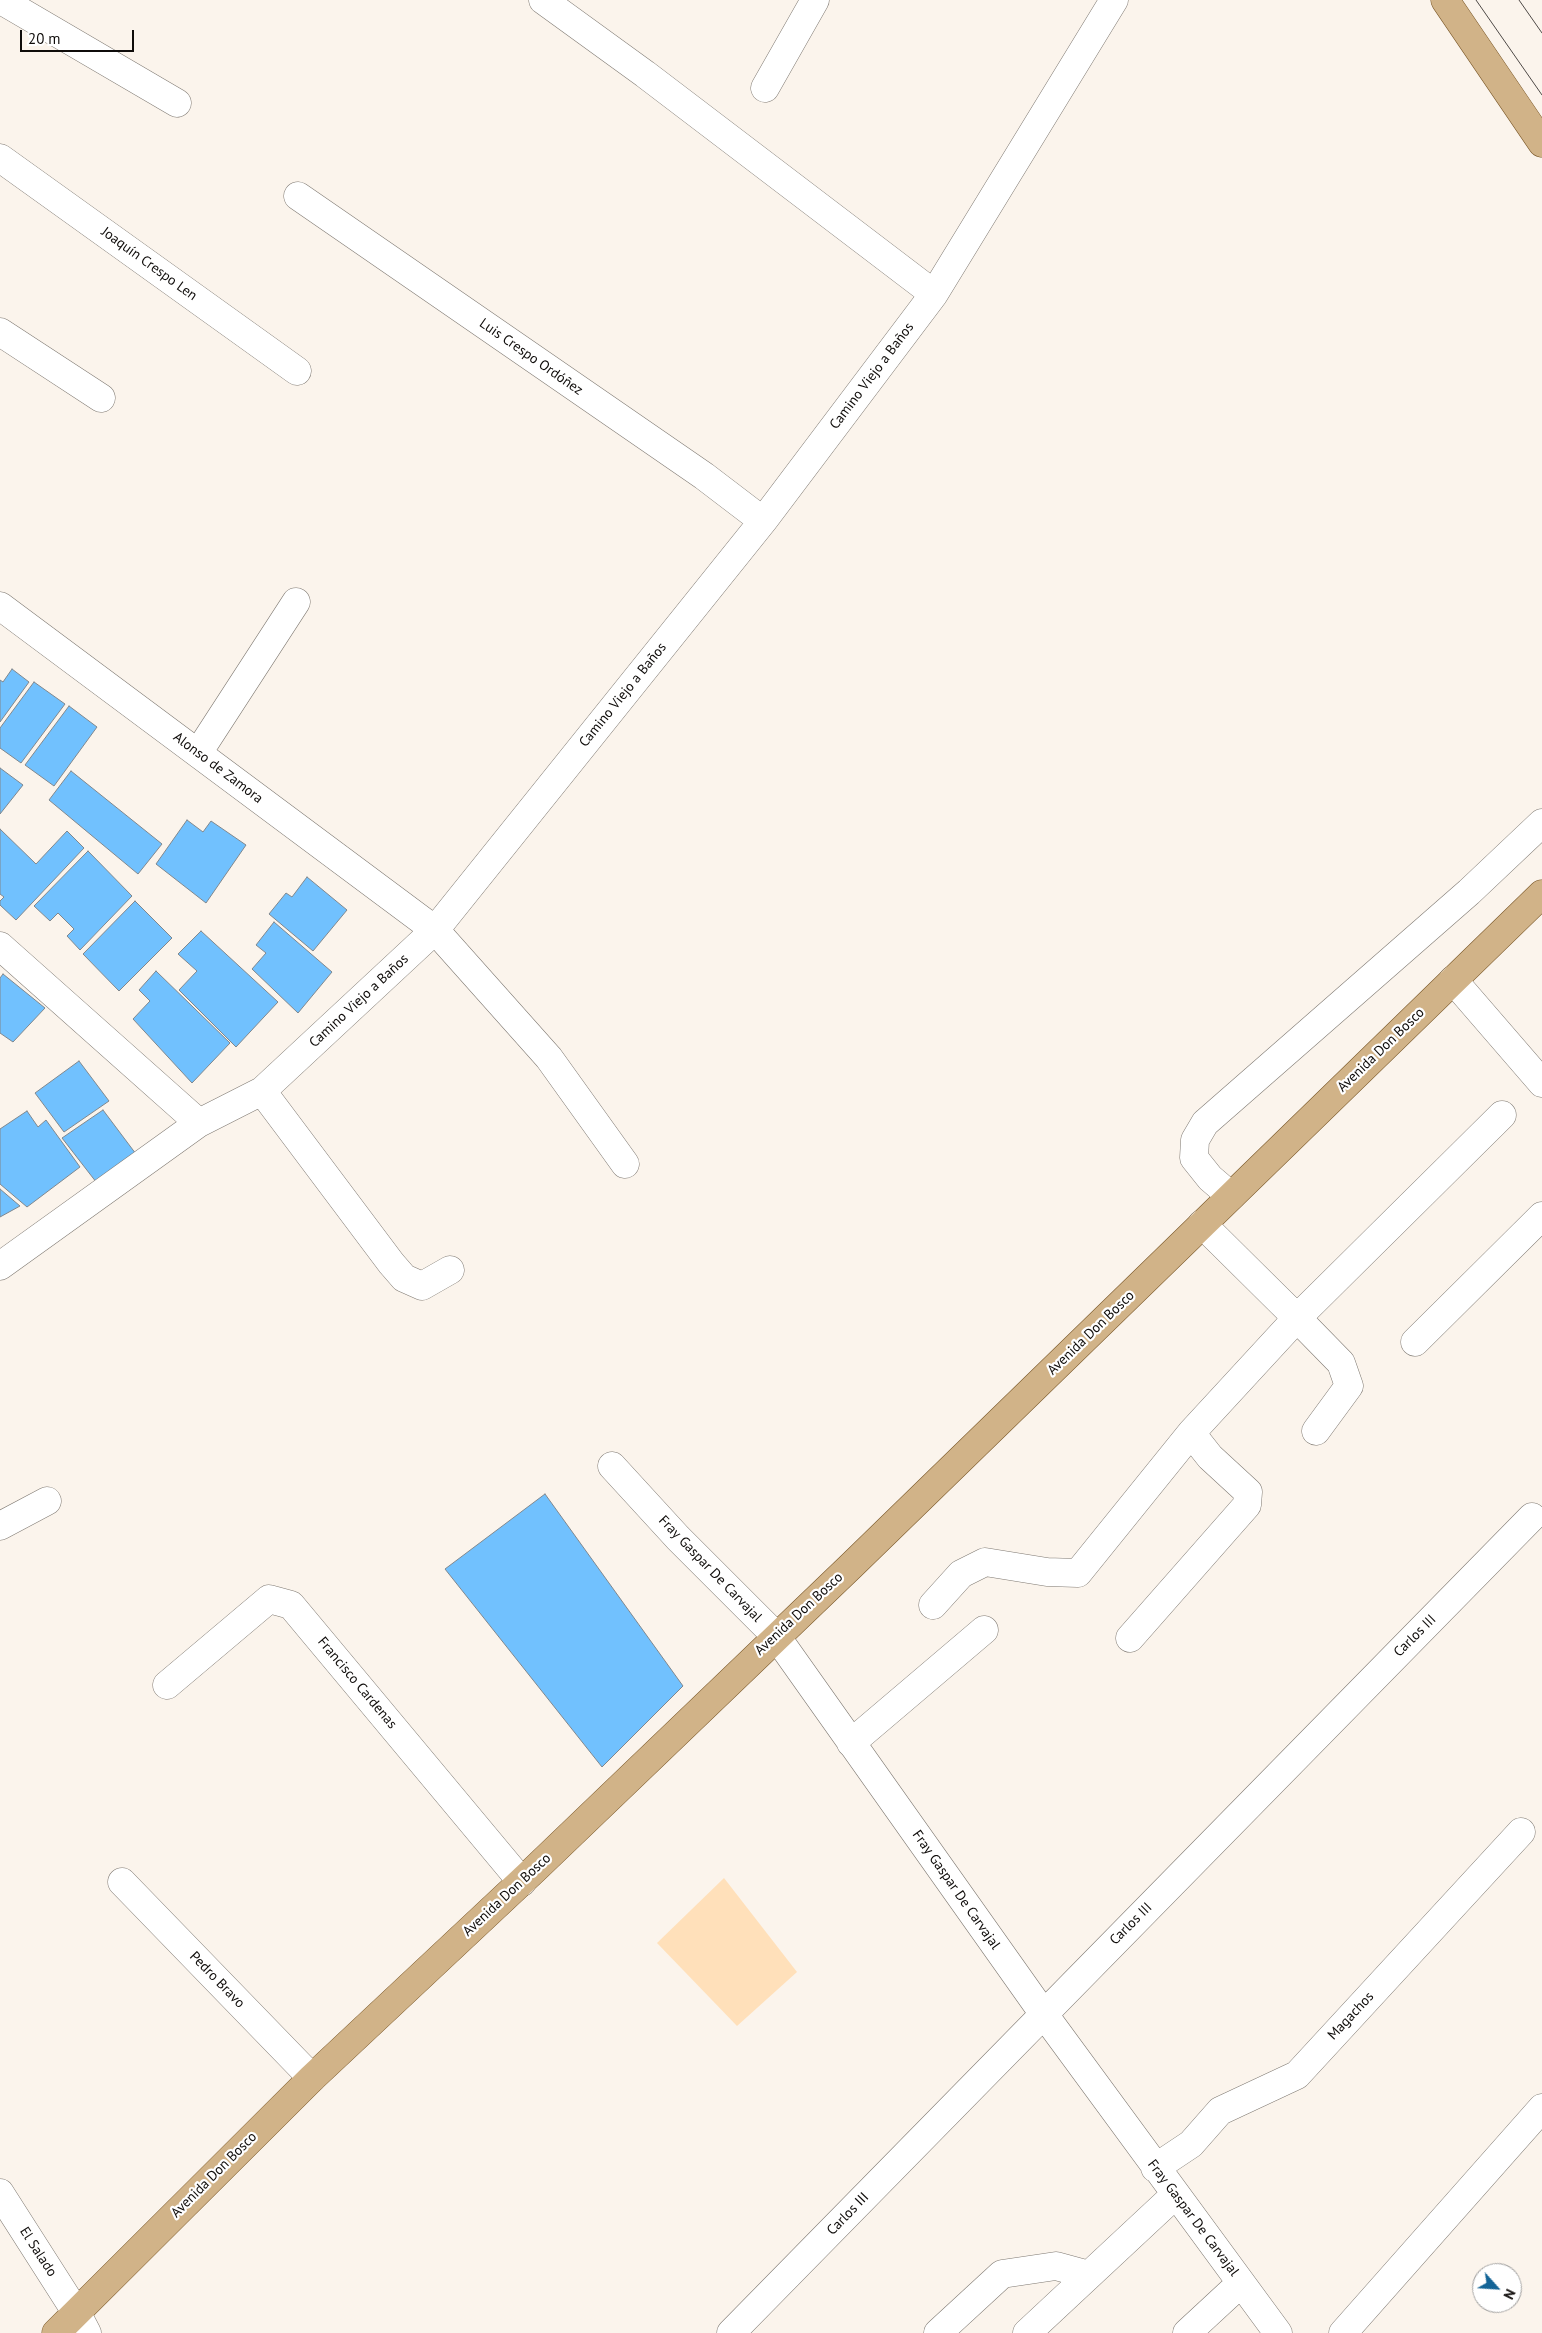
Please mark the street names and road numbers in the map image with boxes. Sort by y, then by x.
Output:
street label: Joaquín Crespo Len [98,224,200,304]
street label: Luis Crespo Ordóñez [476,315,586,399]
street label: Camino Viejo a Baños [826,319,918,433]
street label: Camino Viejo a Baños [576,639,670,751]
street label: Alonso de Zamora [170,729,266,807]
street label: Camino Viejo a Baños [306,951,412,1051]
street label: Avenida Don Bosco [1334,1004,1428,1096]
street label: Avenida Don Bosco [1044,1287,1138,1379]
street label: Fray Gaspar De Carvajal [655,1512,765,1626]
street label: Avenida Don Bosco [752,1569,846,1659]
street label: Carlos III [1390,1611,1440,1661]
street label: Francisco Cardenas [314,1634,400,1732]
street label: Fray Gaspar De Carvajal [909,1827,1003,1953]
street label: Avenida Don Bosco [460,1850,554,1940]
street label: Carlos III [1106,1899,1156,1949]
street label: Pedro Bravo [186,1948,248,2012]
street label: Magachos [1324,1988,1378,2044]
street label: Avenida Don Bosco [168,2129,260,2221]
street label: Fray Gaspar De Carvajal [1144,2156,1242,2280]
street label: Carlos III [824,2189,872,2239]
street label: El Salado [16,2224,60,2280]

